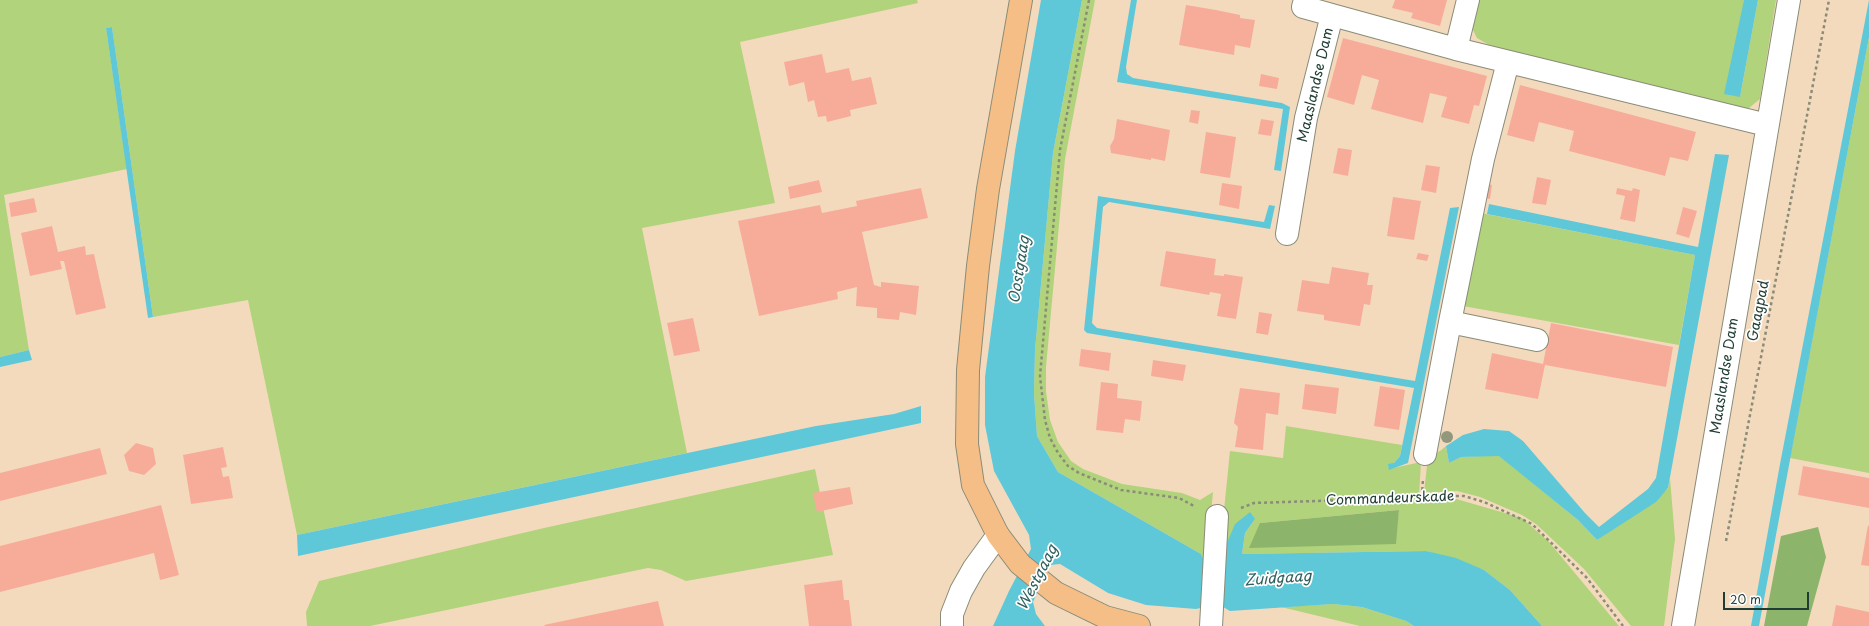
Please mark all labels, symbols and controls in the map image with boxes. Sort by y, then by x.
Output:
street label: Maaslandse Dam [1295,26,1337,144]
water label: Oostgaag [1006,235,1034,305]
street label: Gaagpad [1745,279,1773,343]
street label: Maaslandse Dam [1708,317,1742,435]
street label: Commandeurskade [1325,488,1455,510]
water label: Westgaag [1014,542,1062,614]
water label: Zuidgaag [1244,568,1312,590]
scale bar [1725,584,1811,610]
text: 20 m [1730,590,1761,608]

